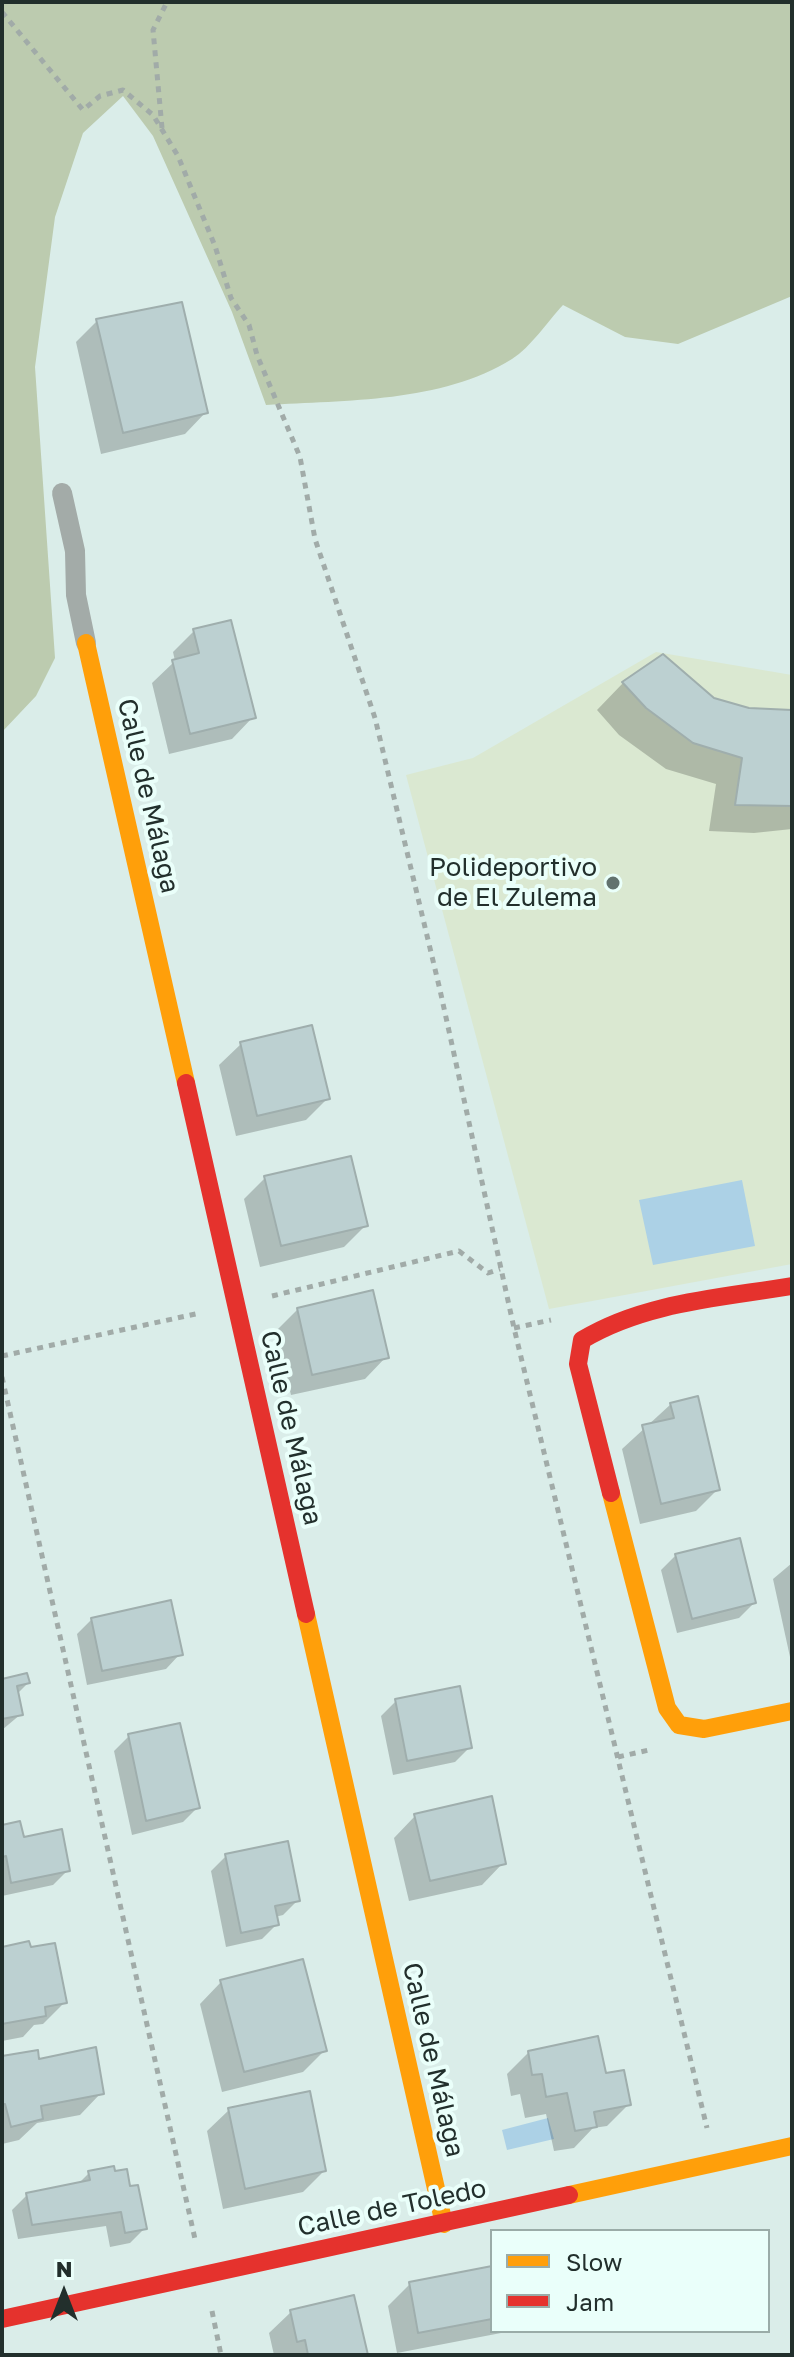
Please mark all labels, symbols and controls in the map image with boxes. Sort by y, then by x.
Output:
street label: Calle de Málaga [110,696,186,896]
place label: Polideportivo de El Zulema [429,852,597,914]
marker: Polideportivo de El Zulema [604,874,622,892]
street label: Calle de Málaga [253,1328,329,1528]
street label: Calle de Málaga [395,1960,471,2160]
street label: Calle de Toledo [295,2173,489,2243]
legend [490,2229,770,2333]
text: Slow [566,2247,622,2276]
north arrow [24,2253,104,2333]
text: N [56,2255,72,2282]
text: Jam [566,2287,614,2316]

